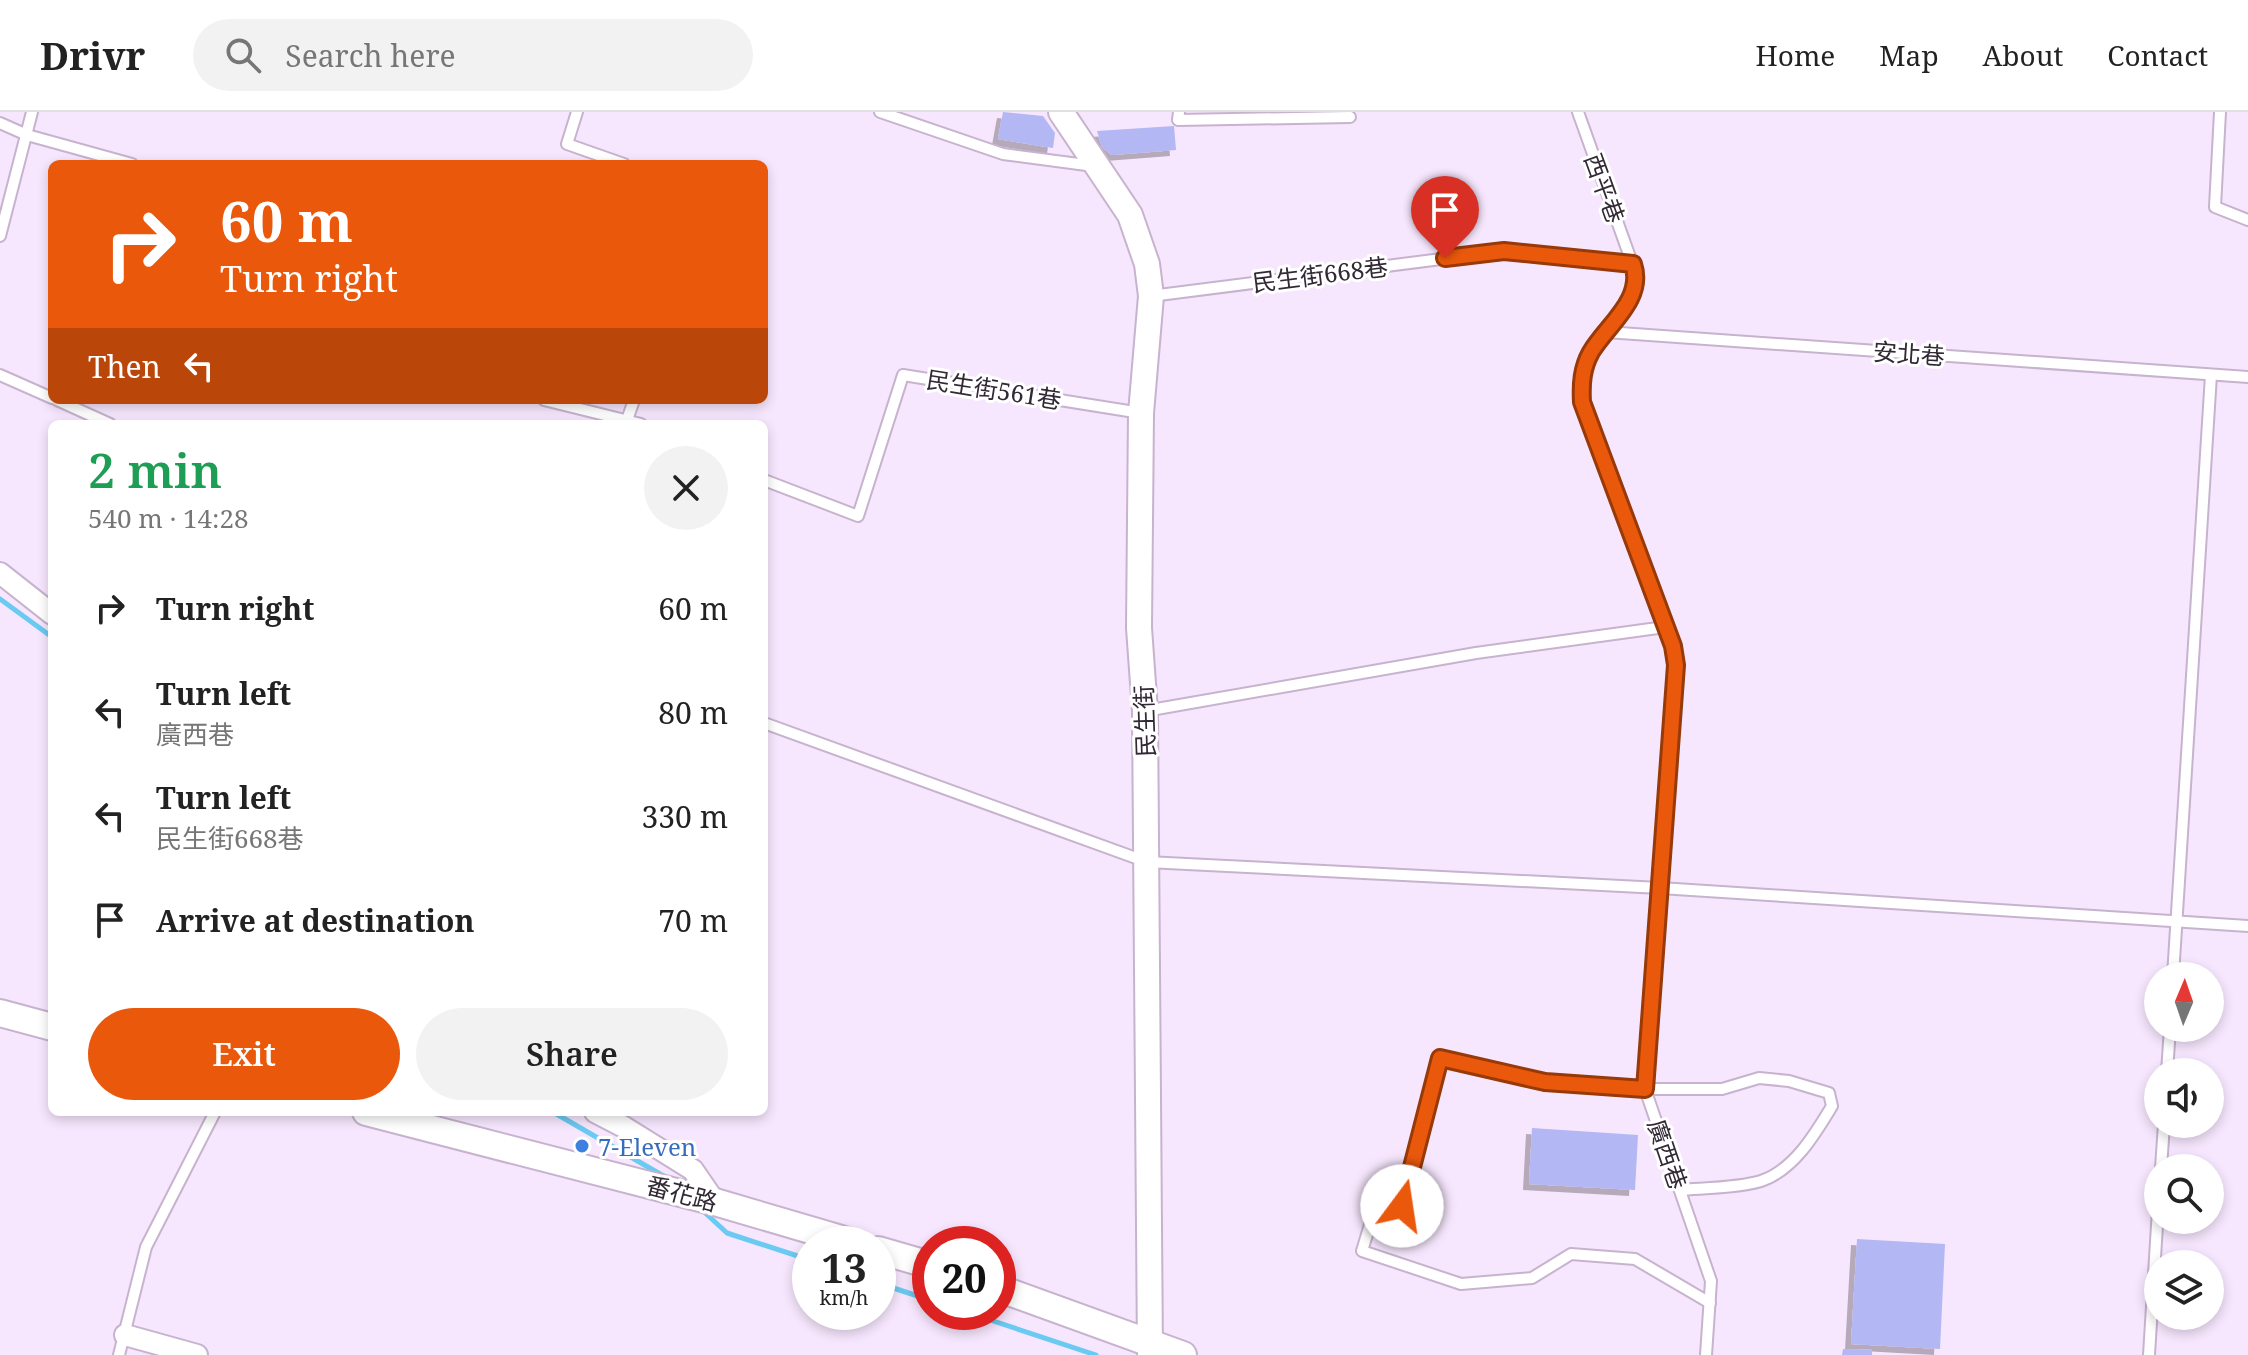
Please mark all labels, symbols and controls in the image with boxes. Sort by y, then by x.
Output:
search box [193,19,753,91]
text: Drivr [40,29,145,81]
icon: search [221,33,265,77]
text: Search here [285,35,456,76]
text: Home [1756,36,1835,74]
text: Map [1879,36,1939,74]
text: About [1983,36,2063,74]
text: Contact [2107,36,2208,74]
street label: 西平巷 [1577,149,1633,227]
pin [1411,176,1479,258]
text: 60 m [220,182,353,258]
icon: arrive [1423,188,1467,232]
icon: right [88,192,192,296]
street label: 民生街668巷 [1250,249,1390,299]
text: Turn right [220,254,398,303]
street label: 安北巷 [1872,334,1946,372]
icon: left [177,344,221,388]
text: Then [88,346,161,387]
street label: 民生街561巷 [924,362,1064,416]
text: 2 min [88,437,222,502]
button: close [644,446,728,530]
text: 540 m · 14:28 [88,500,249,536]
icon: right [88,586,132,630]
text: Turn right [156,588,314,629]
text: 60 m [658,588,728,629]
text: Turn left [156,673,291,714]
street label: 民生街 [1126,684,1162,758]
icon: left [88,690,132,734]
text: 80 m [658,692,728,733]
text: 廣西巷 [156,716,234,752]
text: Turn left [156,777,291,818]
icon: left [88,794,132,838]
text: 330 m [642,796,728,837]
text: 民生街668巷 [156,820,304,856]
icon: arrive [88,898,132,942]
text: Arrive at destination [156,900,475,941]
text: 70 m [658,900,728,941]
north arrow [2144,962,2224,1042]
map controls [2144,962,2224,1330]
button: Exit [88,1008,400,1100]
button: Share [416,1008,728,1100]
button: sound [2144,1058,2224,1138]
street label: 廣西巷 [1641,1115,1695,1193]
place label: 7-Eleven [598,1130,696,1163]
marker: 7-Eleven [573,1137,591,1155]
button: search [2144,1154,2224,1234]
position arrow [1360,1164,1444,1248]
street label: 番花路 [643,1168,721,1218]
speed limit sign: 20 [912,1226,1016,1330]
text: 13 [821,1240,867,1295]
button: layers [2144,1250,2224,1330]
text: km/h [819,1284,869,1311]

